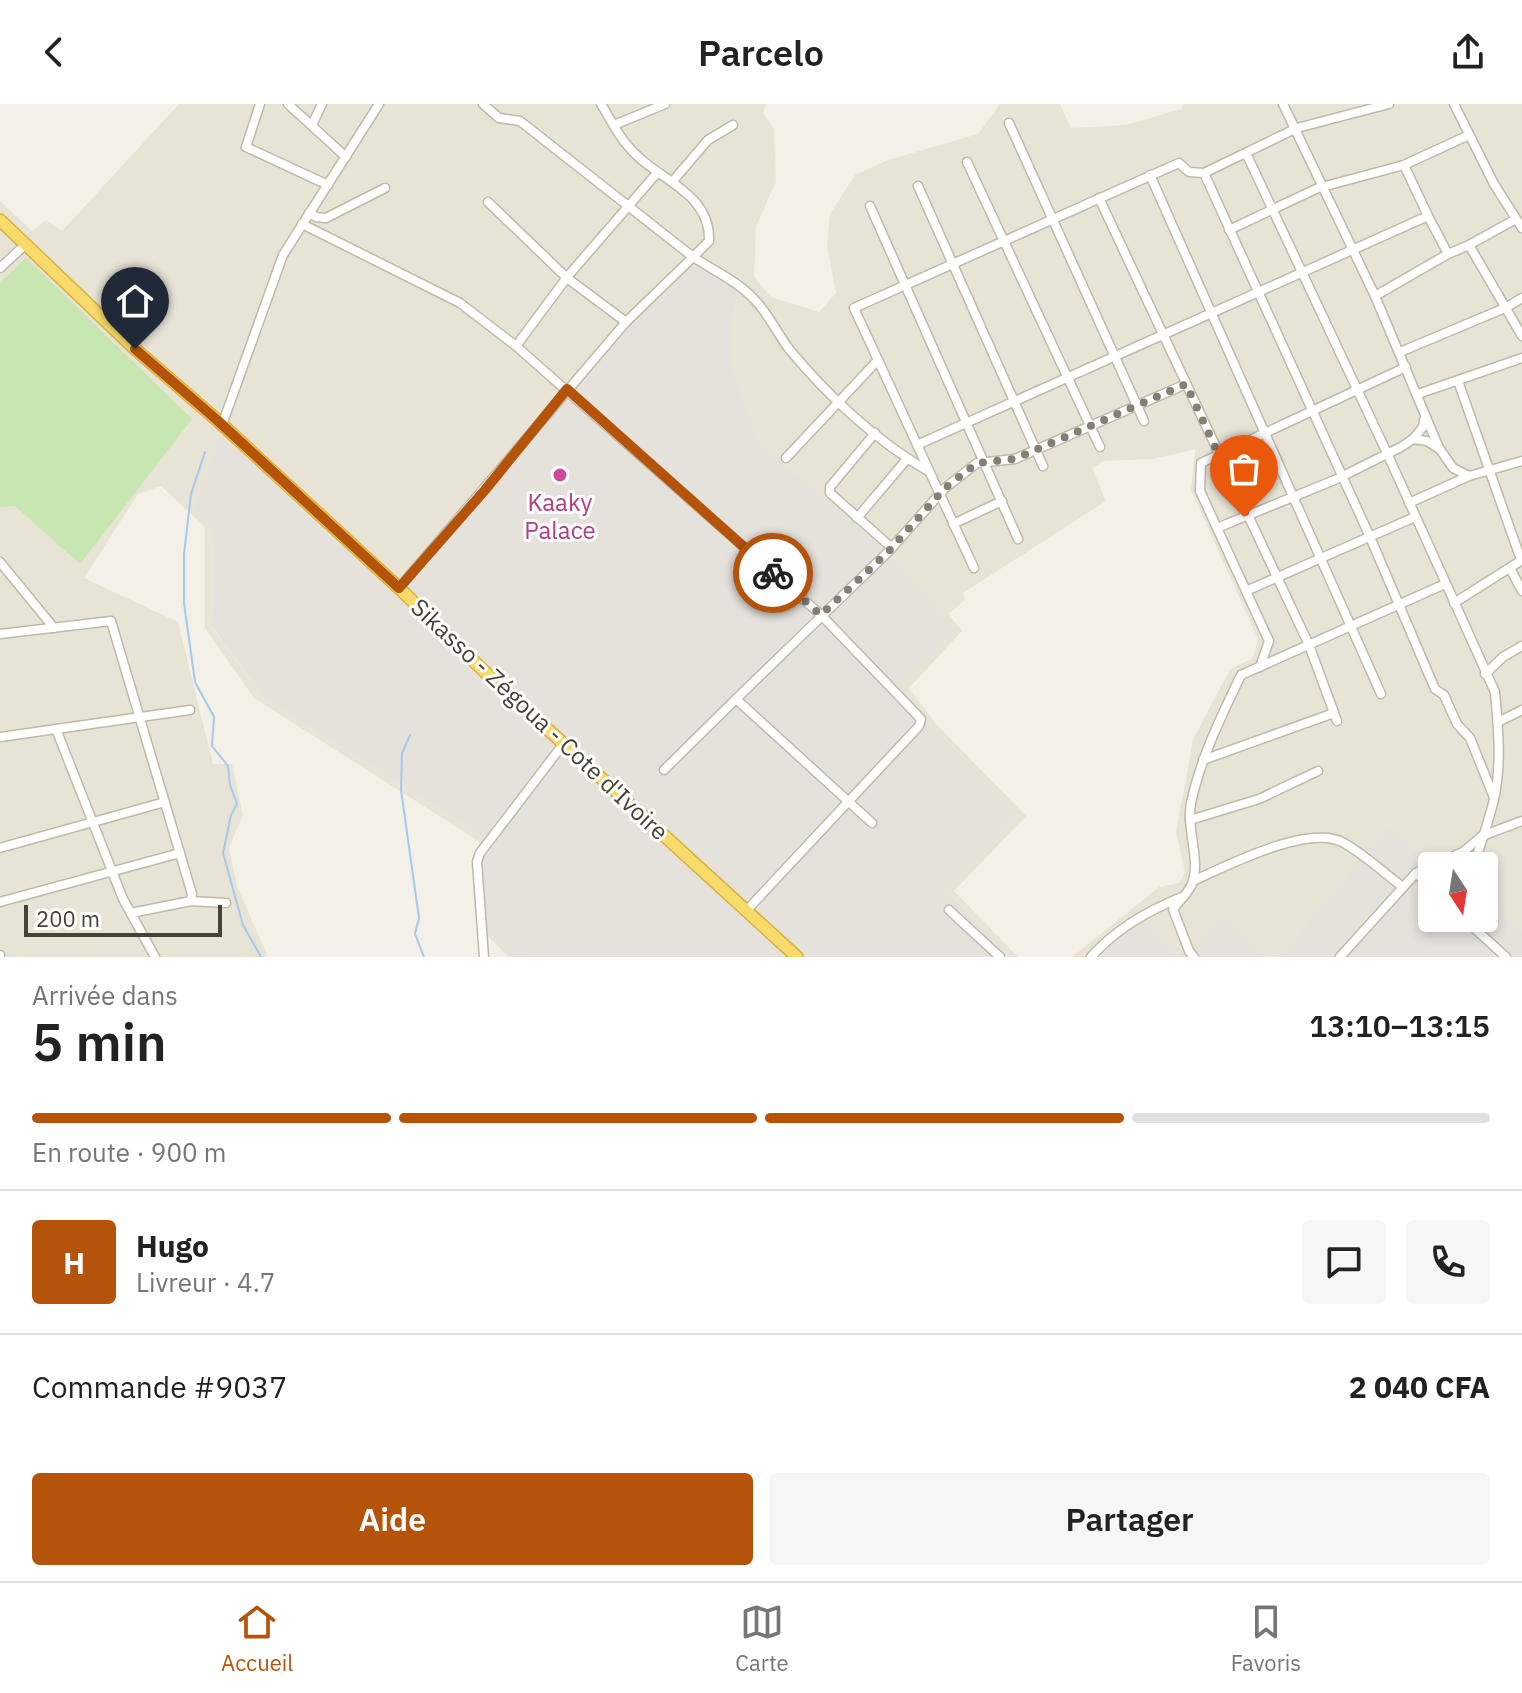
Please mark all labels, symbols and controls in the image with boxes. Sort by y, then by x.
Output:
text: Parcelo [698,29,824,76]
icon: back [32,30,76,74]
icon: share [1446,30,1490,74]
pin [101,267,169,349]
icon: home [113,279,157,323]
pin [1210,435,1278,517]
icon: bag [1222,447,1266,491]
marker: Kaaky Palace [551,466,569,484]
place label: Kaaky Palace [524,486,596,546]
courier [733,533,813,613]
icon: bike [751,551,795,595]
street label: Sikasso - Zégoua - Cote d'Ivoire [404,591,676,847]
north arrow [1418,852,1498,932]
map controls [1418,852,1498,932]
scale bar [24,901,222,937]
text: 200 m [36,904,100,933]
text: Arrivée dans [32,978,178,1012]
text: 13:10–13:15 [1309,1006,1490,1045]
text: 5 min [32,1008,167,1075]
text: En route · 900 m [32,1135,226,1169]
button: chat [1302,1220,1386,1304]
button: phone [1406,1220,1490,1304]
text: Hugo [136,1226,209,1265]
text: H [63,1243,85,1282]
text: Livreur · 4.7 [136,1265,275,1299]
text: Commande #9037 [32,1367,287,1406]
text: 2 040 CFA [1349,1367,1490,1406]
button: Aide [32,1473,753,1565]
button: Partager [769,1473,1490,1565]
tab: Accueil [221,1600,293,1677]
tab: Carte [735,1600,789,1677]
tab: Favoris [1231,1600,1301,1677]

